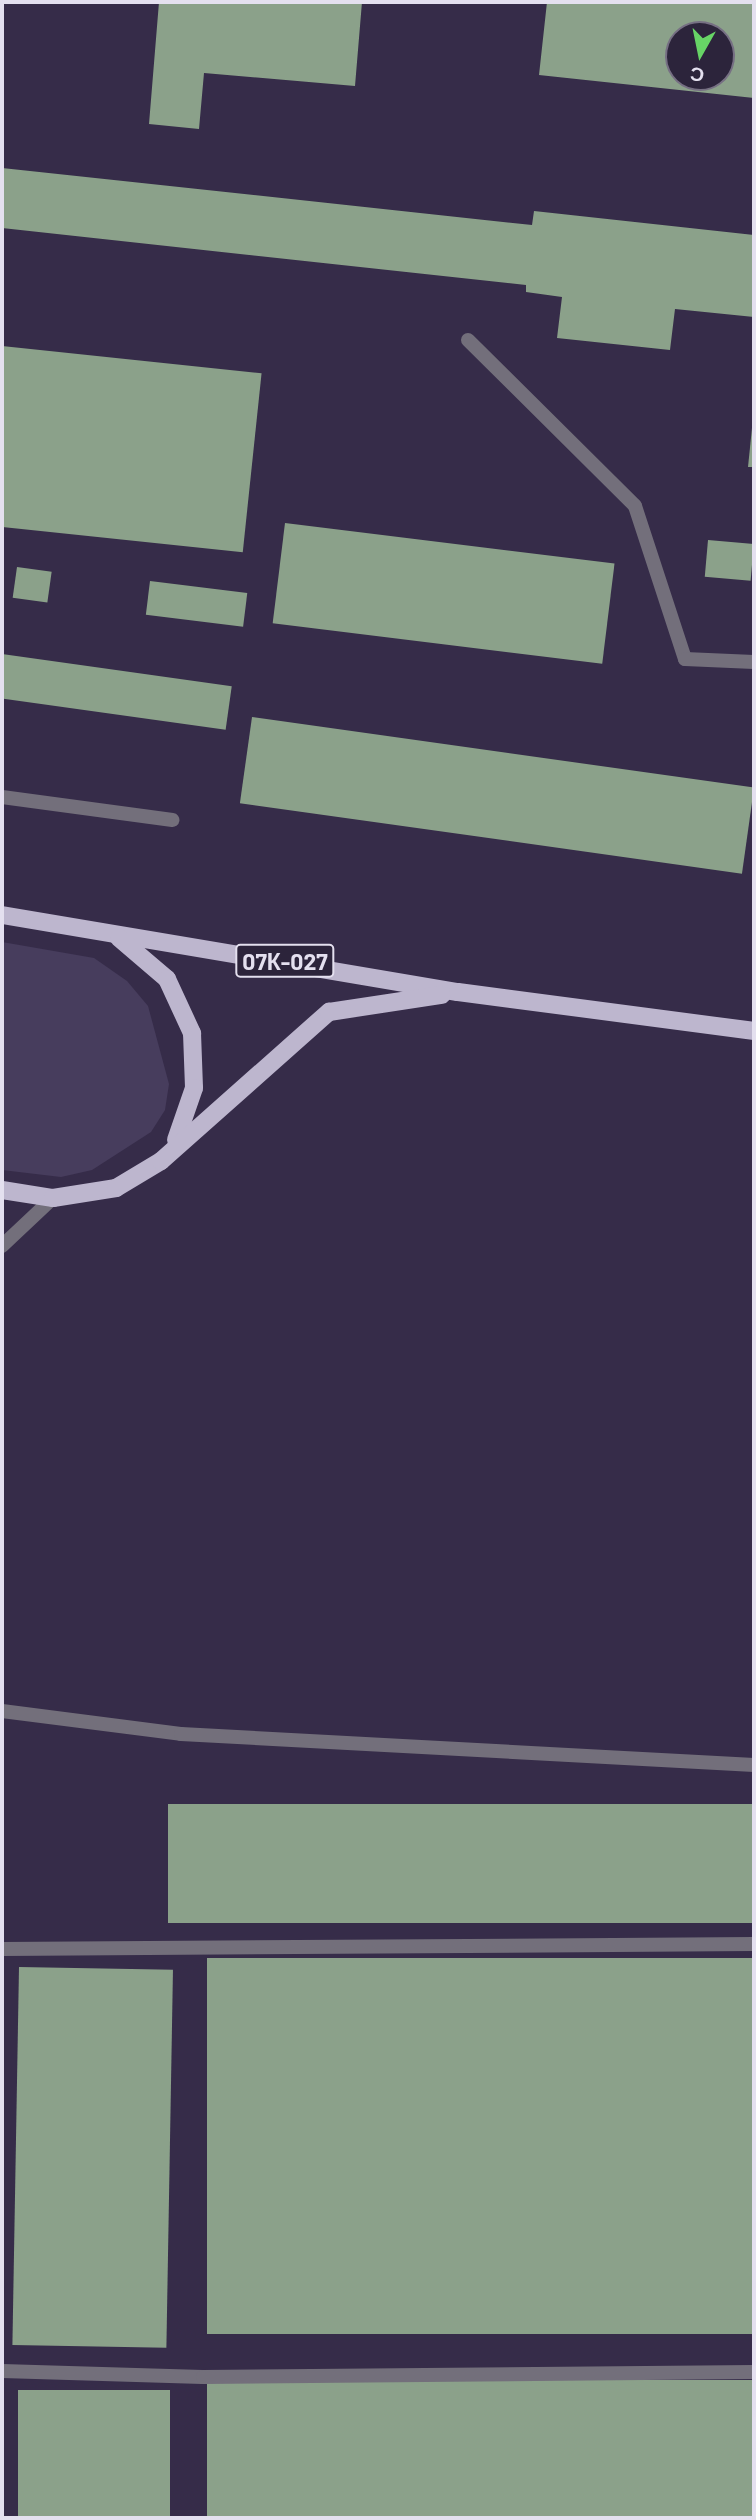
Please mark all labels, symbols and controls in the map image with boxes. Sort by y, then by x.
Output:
north arrow [665,21,735,91]
text: С [688,63,706,88]
road number: 07К-027 [234,942,336,980]

